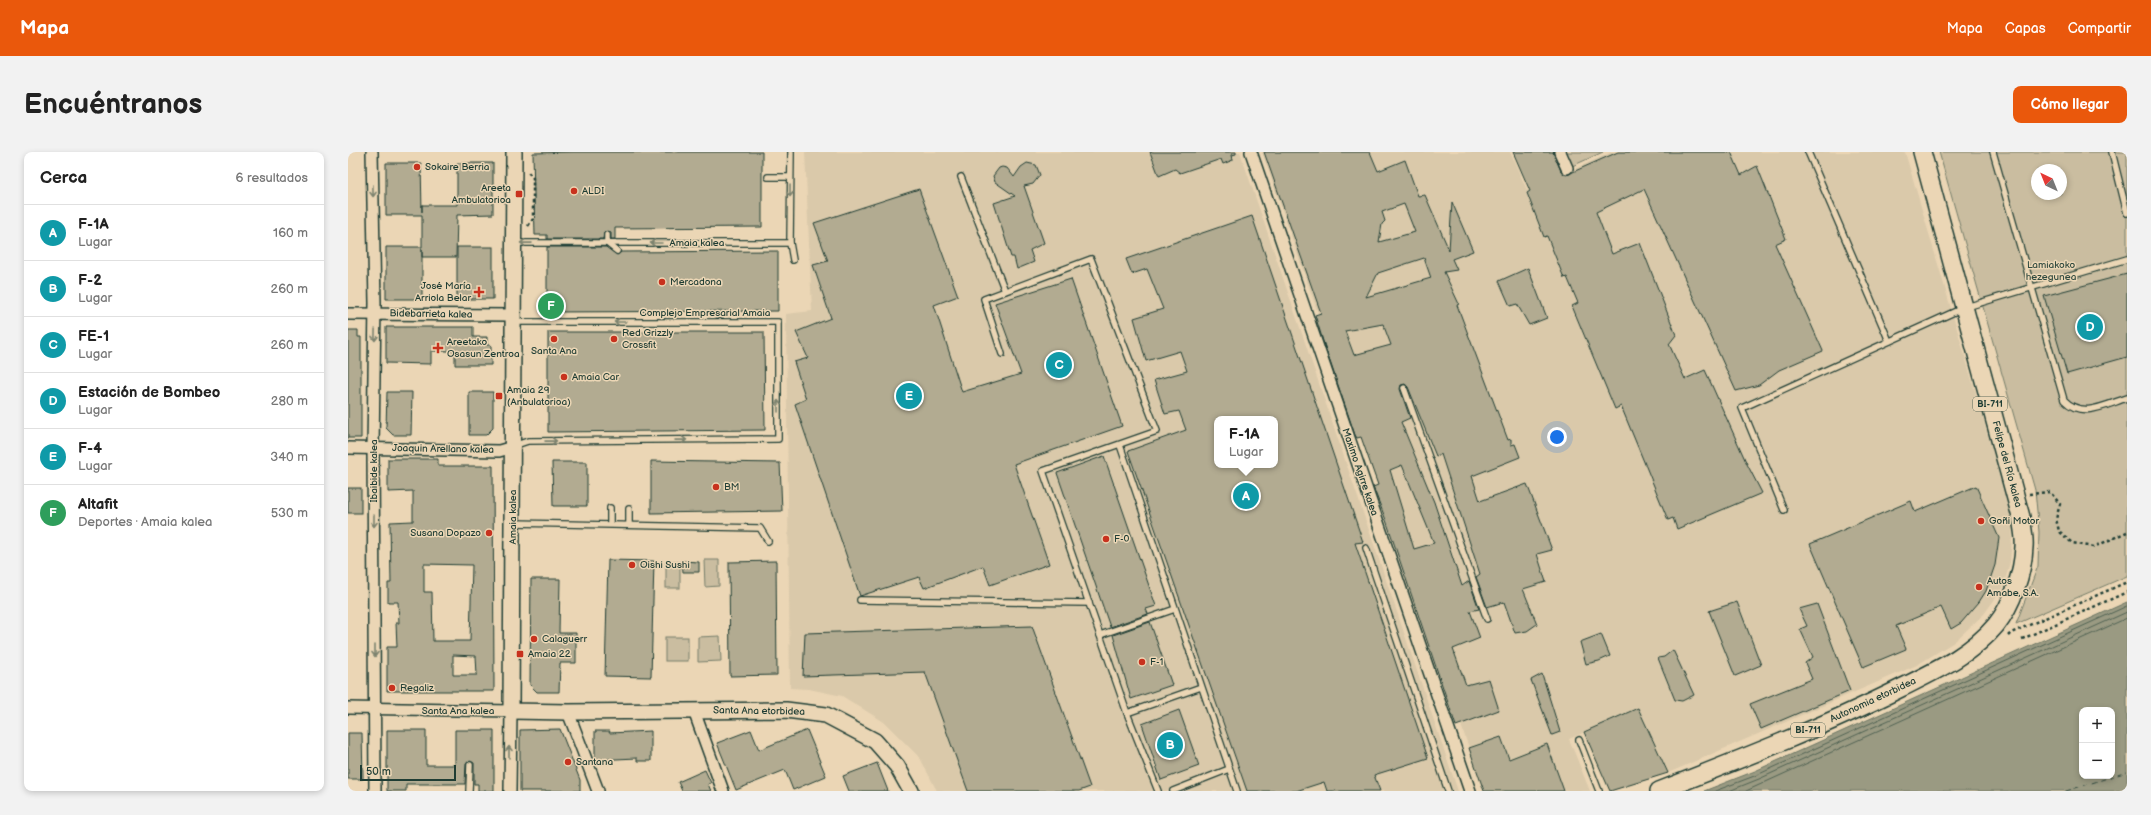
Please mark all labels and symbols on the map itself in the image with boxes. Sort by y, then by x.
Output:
place label: Sokaire Berria [425,161,490,173]
marker: Sokaire Berria [412,162,422,172]
north arrow [2031,164,2067,200]
place label: Areeta Ambulatorioa [452,182,511,206]
one-way arrow [369,184,377,197]
one-way arrow [786,184,794,197]
place label: ALDI [582,185,604,197]
marker: ALDI [569,186,579,196]
marker: Areeta Ambulatorioa [514,189,524,199]
street label: Amaia kalea [670,237,725,249]
one-way arrow [520,239,533,247]
one-way arrow [650,239,663,247]
park label: Lamiakoko hezegunea [2026,259,2077,283]
place label: Mercadona [670,276,722,288]
marker: Mercadona [657,277,667,287]
place label: José María Arriola Belar [415,280,471,304]
marker: José María Arriola Belar [474,287,484,297]
pin: F [538,291,564,321]
street label: Bidebarrieta kalea [389,307,473,321]
street label: Complejo Empresarial Amaia [640,307,771,319]
pin: D [2077,312,2103,342]
one-way arrow [614,318,627,326]
place label: Red Grizzly Crossfit [622,327,674,351]
one-way arrow [371,328,379,341]
marker: Santa Ana [549,334,559,344]
marker: Red Grizzly Crossfit [609,334,619,344]
place label: Areetako Osasun Zentroa [447,336,520,360]
marker: Areetako Osasun Zentroa [432,342,444,354]
place label: Santa Ana [531,345,577,357]
pin: C [1046,350,1072,380]
place label: Amaia Car [572,371,620,383]
marker: Amaia Car [559,372,569,382]
pin: E [896,381,922,411]
place label: Amaia 29 (Anbulatorioa) [507,384,571,408]
marker: Amaia 29 (Anbulatorioa) [494,391,504,401]
road number: BI-711 [1973,397,2007,411]
one-way arrow [774,400,782,413]
street label: Felipe del Río kalea [1990,419,2024,509]
street label: Maximo Agirre kalea [1339,427,1381,518]
your location [1547,427,1567,447]
one-way arrow [674,436,687,444]
one-way arrow [544,437,557,445]
street label: Ibaibide kalea [368,439,380,503]
street label: Joaquin Arellano kalea [392,442,494,456]
place label: BM [724,481,739,493]
pin: A [1233,481,1259,511]
marker: BM [711,482,721,492]
street label: Amaia kalea [507,489,519,544]
one-way arrow [370,514,378,527]
place label: Goñi Motor [1989,515,2040,527]
marker: Goñi Motor [1976,516,1986,526]
place label: Susana Dopazo [410,527,481,539]
marker: Susana Dopazo [484,528,494,538]
place label: F-0 [1114,533,1130,545]
marker: F-0 [1101,534,1111,544]
place label: Oishi Sushi [640,559,690,571]
marker: Oishi Sushi [627,560,637,570]
place label: Autos Amabe, S.A. [1987,575,2039,599]
marker: Autos Amabe, S.A. [1974,582,1984,592]
place label: Calaguerr [542,633,587,645]
marker: Calaguerr [529,634,539,644]
one-way arrow [371,644,379,657]
place label: Amaia 22 [528,648,571,660]
marker: Amaia 22 [515,649,525,659]
place label: F-1 [1150,656,1164,668]
marker: F-1 [1137,657,1147,667]
street label: Autonomia etorbidea [1828,675,1918,725]
place label: Regaliz [400,682,434,694]
marker: Regaliz [387,683,397,693]
street label: Santa Ana etorbidea [713,704,805,718]
street label: Santa Ana kalea [422,705,495,717]
road number: BI-711 [1791,723,1825,737]
pin: B [1157,730,1183,760]
one-way arrow [505,746,513,759]
place label: Santana [576,756,613,768]
marker: Santana [563,757,573,767]
scale bar [360,763,456,782]

